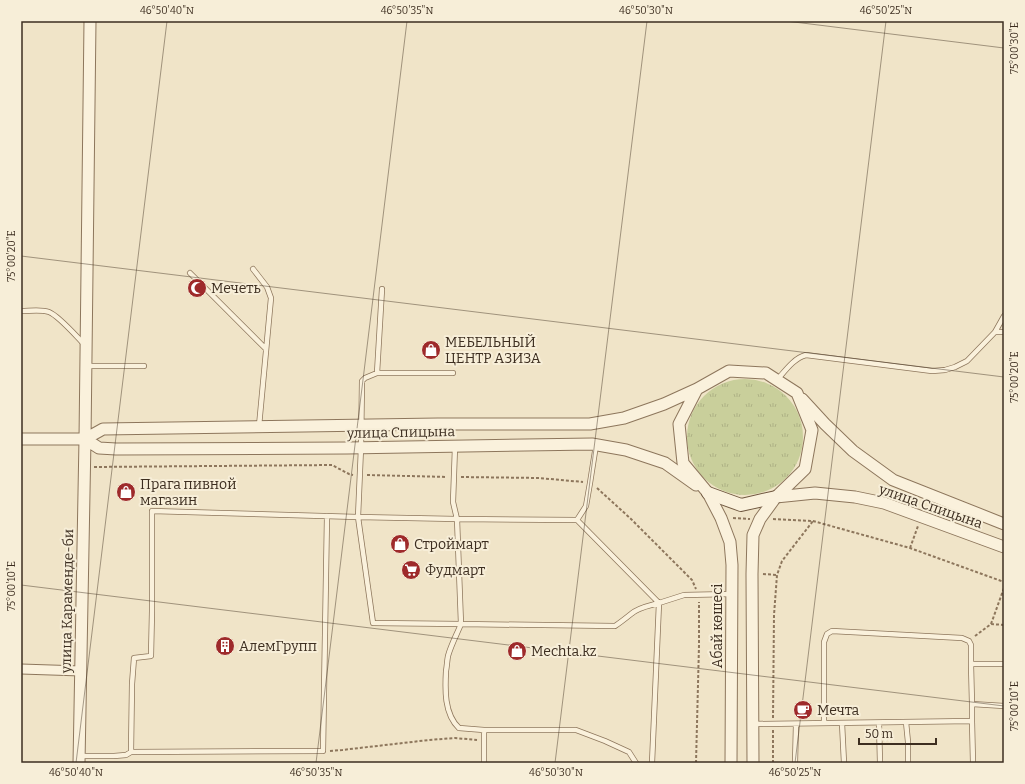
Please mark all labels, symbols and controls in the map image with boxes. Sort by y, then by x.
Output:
text: 46°50'40"N [140,5,194,17]
text: 46°50'35"N [381,5,433,17]
text: 46°50'30"N [619,5,673,17]
text: 46°50'25"N [860,5,912,17]
text: 75°00'30"E [1009,22,1021,74]
text: 75°00'20"E [6,230,18,282]
mosque icon: Мечеть [186,277,208,299]
place label: Мечеть [211,280,261,297]
place label: МЕБЕЛЬНЫЙ ЦЕНТР АЗИЗА [445,333,541,367]
shop icon: МЕБЕЛЬНЫЙ ЦЕНТР АЗИЗА [420,339,442,361]
text: 75°00'20"E [1009,351,1021,403]
street label: улица Спицына [346,423,456,442]
place label: Прага пивной магазин [140,476,236,509]
street label: улица Спицына [876,480,985,532]
shop icon: Прага пивной магазин [115,481,137,503]
street label: улица Караменде-би [58,529,77,674]
shop icon: Строймарт [389,533,411,555]
place label: Строймарт [414,536,489,553]
supermarket icon: Фудмарт [400,559,422,581]
text: 75°00'10"E [6,561,18,611]
place label: Фудмарт [425,562,485,579]
street label: Абай көшесі [709,584,726,668]
building icon: АлемГрупп [214,635,236,657]
place label: АлемГрупп [239,638,317,655]
shop icon: Mechta.kz [506,640,528,662]
place label: Mechta.kz [531,643,597,660]
text: 75°00'10"E [1009,681,1021,731]
cafe icon: Мечта [792,699,814,721]
place label: Мечта [817,702,859,719]
scale bar [859,720,936,746]
text: 50 m [865,727,894,741]
text: 46°50'40"N [49,767,103,779]
text: 46°50'35"N [290,767,342,779]
text: 46°50'30"N [529,767,583,779]
text: 46°50'25"N [769,767,821,779]

